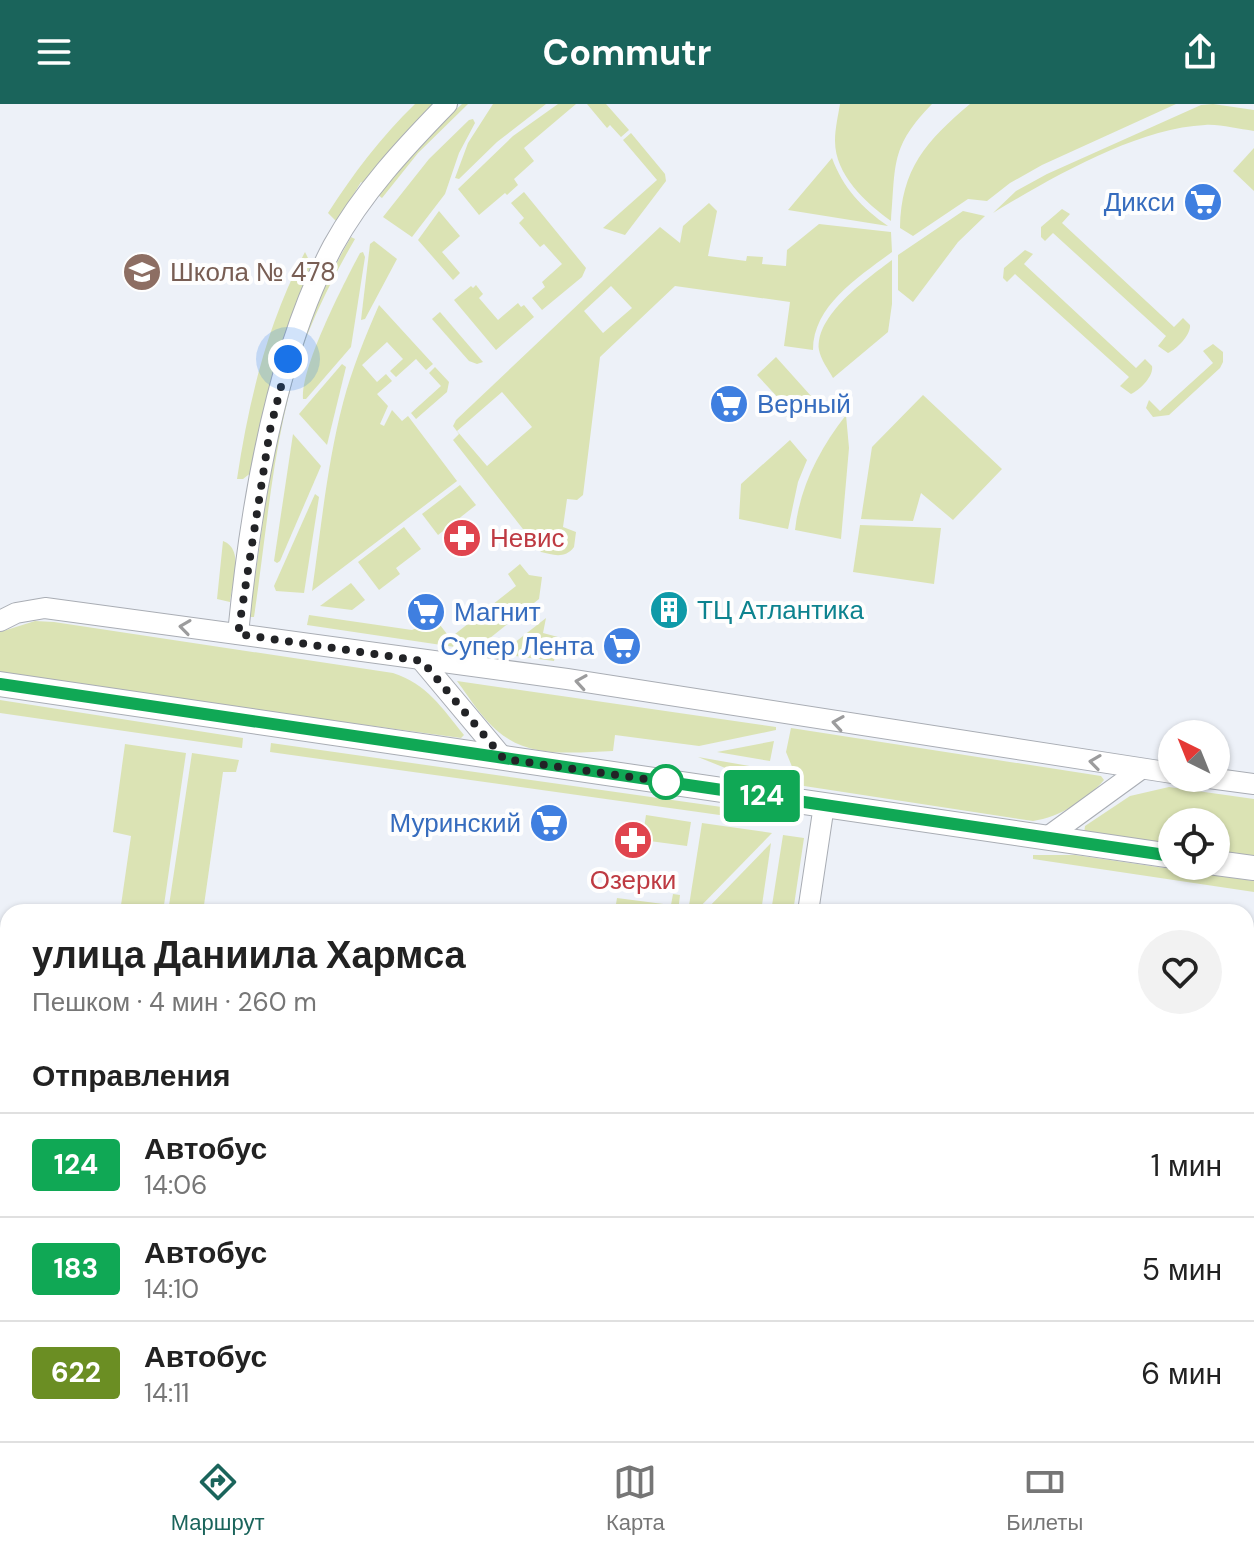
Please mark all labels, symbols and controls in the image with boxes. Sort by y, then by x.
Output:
text: Commutr [543,29,711,76]
icon: menu [32,30,76,74]
icon: share [1178,30,1222,74]
supermarket icon: Дикси [1182,181,1224,223]
place label: Дикси [1104,185,1175,219]
school or university icon: Школа № 478 [121,251,163,293]
place label: Школа № 478 [170,255,336,289]
your location [268,339,308,379]
supermarket icon: Верный [708,383,750,425]
place label: Верный [757,387,851,421]
pharmacy icon: Невис [441,517,483,559]
place label: Невис [490,521,565,555]
building icon: ТЦ Атлантика [648,589,690,631]
supermarket icon: Магнит [405,591,447,633]
place label: ТЦ Атлантика [697,593,865,627]
place label: Магнит [454,595,541,629]
one-way arrow [178,619,192,636]
supermarket icon: Супер Лента [601,625,643,667]
place label: Супер Лента [440,629,595,663]
one-way arrow [574,674,588,691]
one-way arrow [831,715,845,732]
north arrow [1158,720,1230,792]
map controls [1158,720,1230,880]
one-way arrow [1088,754,1102,771]
unlabelled marker [649,765,683,799]
line badge: 124 [716,770,808,822]
text: 124 [740,777,784,814]
supermarket icon: Муринский [528,802,570,844]
place label: Муринский [390,806,521,840]
button: locate [1158,808,1230,880]
pharmacy icon: Озерки [612,819,654,861]
place label: Озерки [590,863,676,897]
text: улица Даниила Хармса [32,930,466,980]
button: heart [1138,930,1222,1014]
text: Пешком · 4 мин · 260 m [32,985,317,1019]
text: Отправления [32,1056,231,1095]
text: Автобус [144,1129,267,1168]
text: 124 [54,1146,98,1183]
text: 1 мин [1151,1146,1222,1185]
text: 14:06 [144,1168,207,1202]
text: Автобус [144,1233,267,1272]
text: 183 [54,1250,98,1287]
text: 5 мин [1142,1250,1222,1289]
text: 14:10 [144,1272,199,1306]
text: Автобус [144,1337,267,1376]
text: 622 [51,1354,101,1391]
text: 6 мин [1141,1354,1222,1393]
text: 14:11 [144,1376,189,1410]
tab: Маршрут [171,1460,264,1537]
tab: Карта [606,1460,665,1537]
tab: Билеты [1006,1460,1083,1537]

